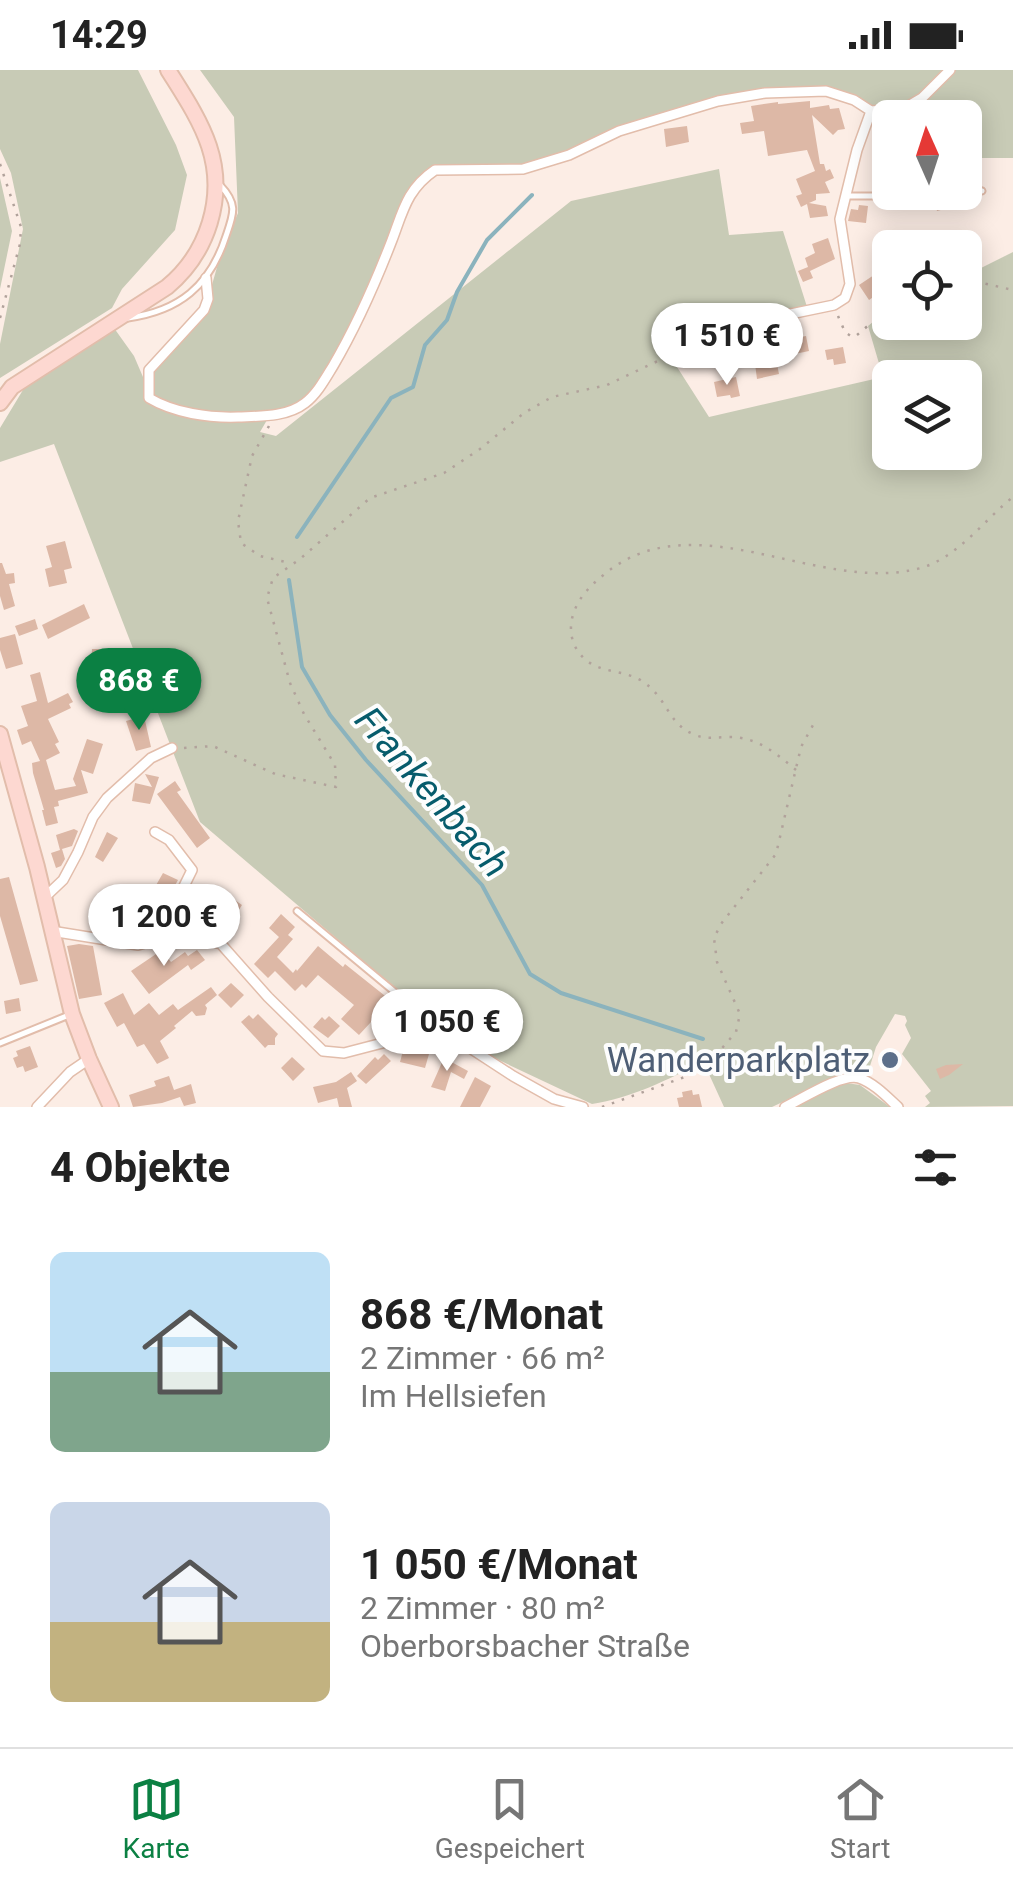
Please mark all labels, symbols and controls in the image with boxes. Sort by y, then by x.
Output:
text: 14:29 [50,13,148,57]
north arrow [872,100,982,210]
map controls [872,100,982,470]
button: locate [872,230,982,340]
pin: 1 510 € [635,303,819,388]
text: 1 510 € [673,316,781,354]
button: layers [872,360,982,470]
pin: 868 € [69,648,209,733]
text: 868 € [98,661,180,699]
water label: Frankenbach [346,698,518,886]
pin: 1 200 € [72,884,256,969]
text: 1 200 € [110,897,218,935]
pin: 1 050 € [355,989,539,1074]
text: 1 050 € [393,1002,501,1040]
place label: Wanderparkplatz [607,1040,870,1081]
marker: Wanderparkplatz [879,1049,901,1071]
icon: filters [908,1140,963,1195]
text: 4 Objekte [50,1143,230,1192]
text: 868 €/Monat [360,1290,603,1339]
icon: home [130,1292,250,1412]
text: 2 Zimmer · 66 m² [360,1339,605,1377]
text: Im Hellsiefen [360,1377,547,1415]
text: 1 050 €/Monat [360,1540,638,1589]
icon: home [130,1542,250,1662]
text: 2 Zimmer · 80 m² [360,1589,605,1627]
text: Oberborsbacher Straße [360,1627,690,1665]
tab: Karte [123,1772,190,1865]
tab: Gespeichert [435,1772,585,1865]
tab: Start [830,1772,890,1865]

